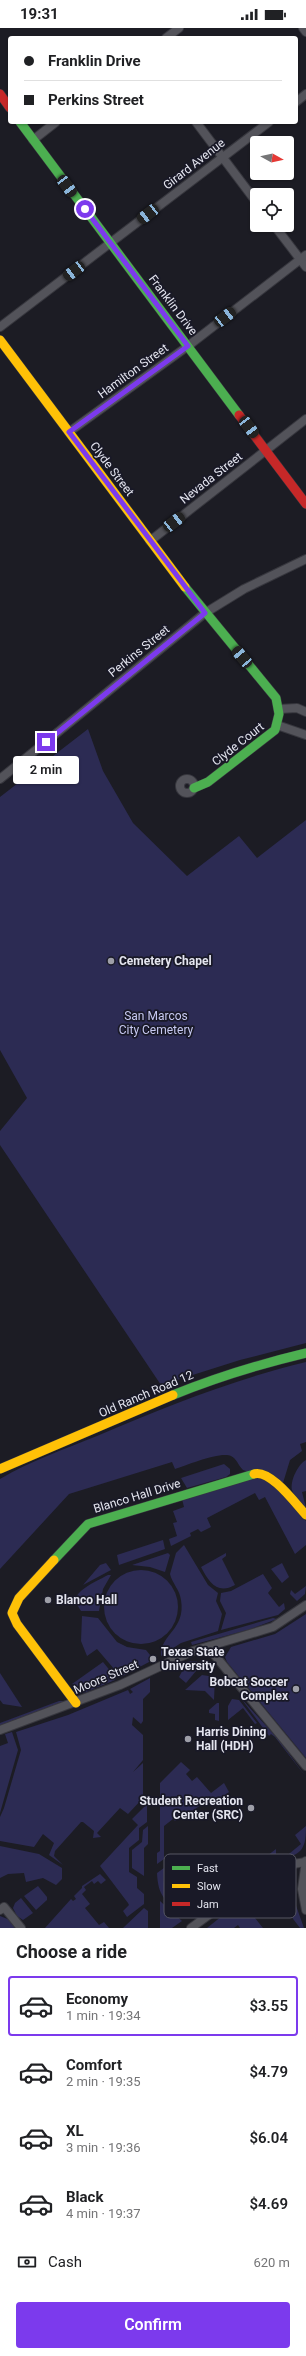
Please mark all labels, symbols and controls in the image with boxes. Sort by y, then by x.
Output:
text: 19:31 [20,5,59,23]
text: Franklin Drive [48,52,141,70]
text: Perkins Street [48,91,144,109]
street label: Girard Avenue [160,136,228,192]
north arrow [250,136,294,180]
map controls [250,136,294,232]
car [55,173,79,199]
button: locate [250,188,294,232]
route start [76,200,94,218]
car [135,202,161,226]
car [61,259,87,283]
street label: Franklin Drive [146,272,200,338]
car [212,305,238,329]
street label: Hamilton Street [95,341,171,401]
car [237,414,261,440]
street label: Clyde Street [87,439,137,499]
street label: Nevada Street [177,449,245,507]
car [161,510,187,534]
street label: Perkins Street [106,622,172,680]
car [230,644,254,670]
street label: Clyde Court [209,719,267,769]
route end [37,733,55,751]
callout: 2 min [13,756,79,784]
text: 2 min [30,762,62,777]
place label: Cemetery Chapel [119,954,212,968]
marker: Cemetery Chapel [106,956,116,966]
park label: San Marcos City Cemetery [119,1009,194,1037]
street label: Old Ranch Road 12 [97,1368,196,1420]
street label: Blanco Hall Drive [92,1476,182,1516]
place label: Blanco Hall [56,1593,117,1607]
marker: Blanco Hall [43,1595,53,1605]
place label: Texas State University [161,1645,225,1673]
marker: Texas State University [148,1654,158,1664]
street label: Moore Street [71,1657,141,1697]
place label: Bobcat Soccer Complex [210,1675,289,1703]
marker: Bobcat Soccer Complex [291,1684,301,1694]
place label: Harris Dining Hall (HDH) [196,1725,267,1753]
marker: Harris Dining Hall (HDH) [183,1734,193,1744]
place label: Student Recreation Center (SRC) [139,1794,243,1822]
marker: Student Recreation Center (SRC) [246,1803,256,1813]
legend [164,1854,296,1918]
text: Fast [197,1862,219,1875]
text: Slow [197,1880,221,1893]
text: Jam [197,1898,219,1911]
text: Choose a ride [16,1941,127,1962]
icon: car [18,1988,54,2024]
text: Economy [66,1990,128,2008]
text: $3.55 [249,1997,288,2015]
text: 1 min · 19:34 [66,2008,141,2023]
icon: car [18,2054,54,2090]
text: Comfort [66,2056,122,2074]
text: $4.79 [249,2063,288,2081]
text: 2 min · 19:35 [66,2074,141,2089]
icon: car [18,2120,54,2156]
text: XL [66,2122,84,2140]
text: $6.04 [249,2129,288,2147]
text: 3 min · 19:36 [66,2140,141,2155]
icon: car [18,2186,54,2222]
text: Black [66,2188,103,2206]
text: $4.69 [249,2195,288,2213]
text: 4 min · 19:37 [66,2206,141,2221]
icon: cash [16,2251,38,2273]
text: Cash [48,2253,82,2271]
text: 620 m [253,2255,290,2270]
button: Confirm [16,2302,290,2348]

